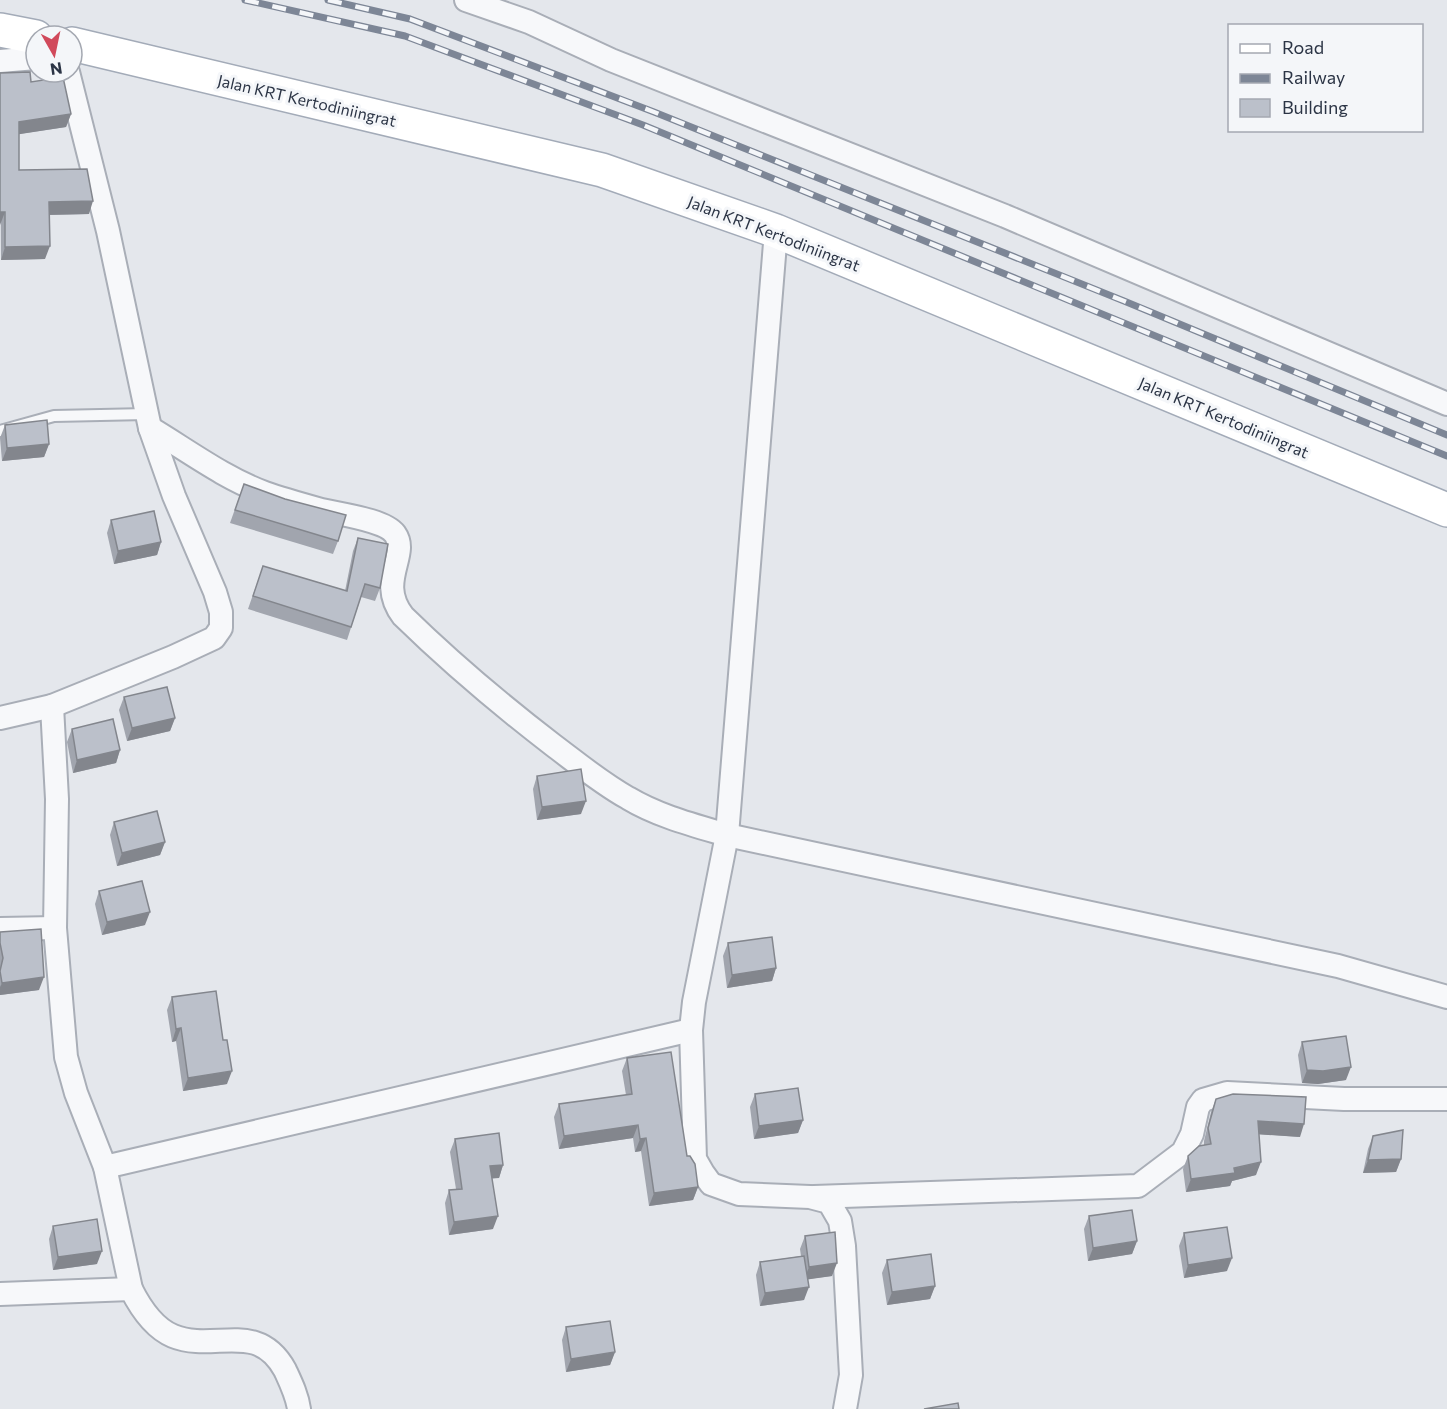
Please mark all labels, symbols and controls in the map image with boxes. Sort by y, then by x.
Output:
north arrow [24,24,84,84]
legend [1228,24,1423,132]
text: Road [1282,36,1324,58]
text: N [49,59,64,80]
text: Railway [1282,66,1345,88]
street label: Jalan KRT Kertodiniingrat [216,70,399,130]
text: Building [1282,96,1348,118]
street label: Jalan KRT Kertodiniingrat [685,191,863,275]
street label: Jalan KRT Kertodiniingrat [1136,373,1312,462]

